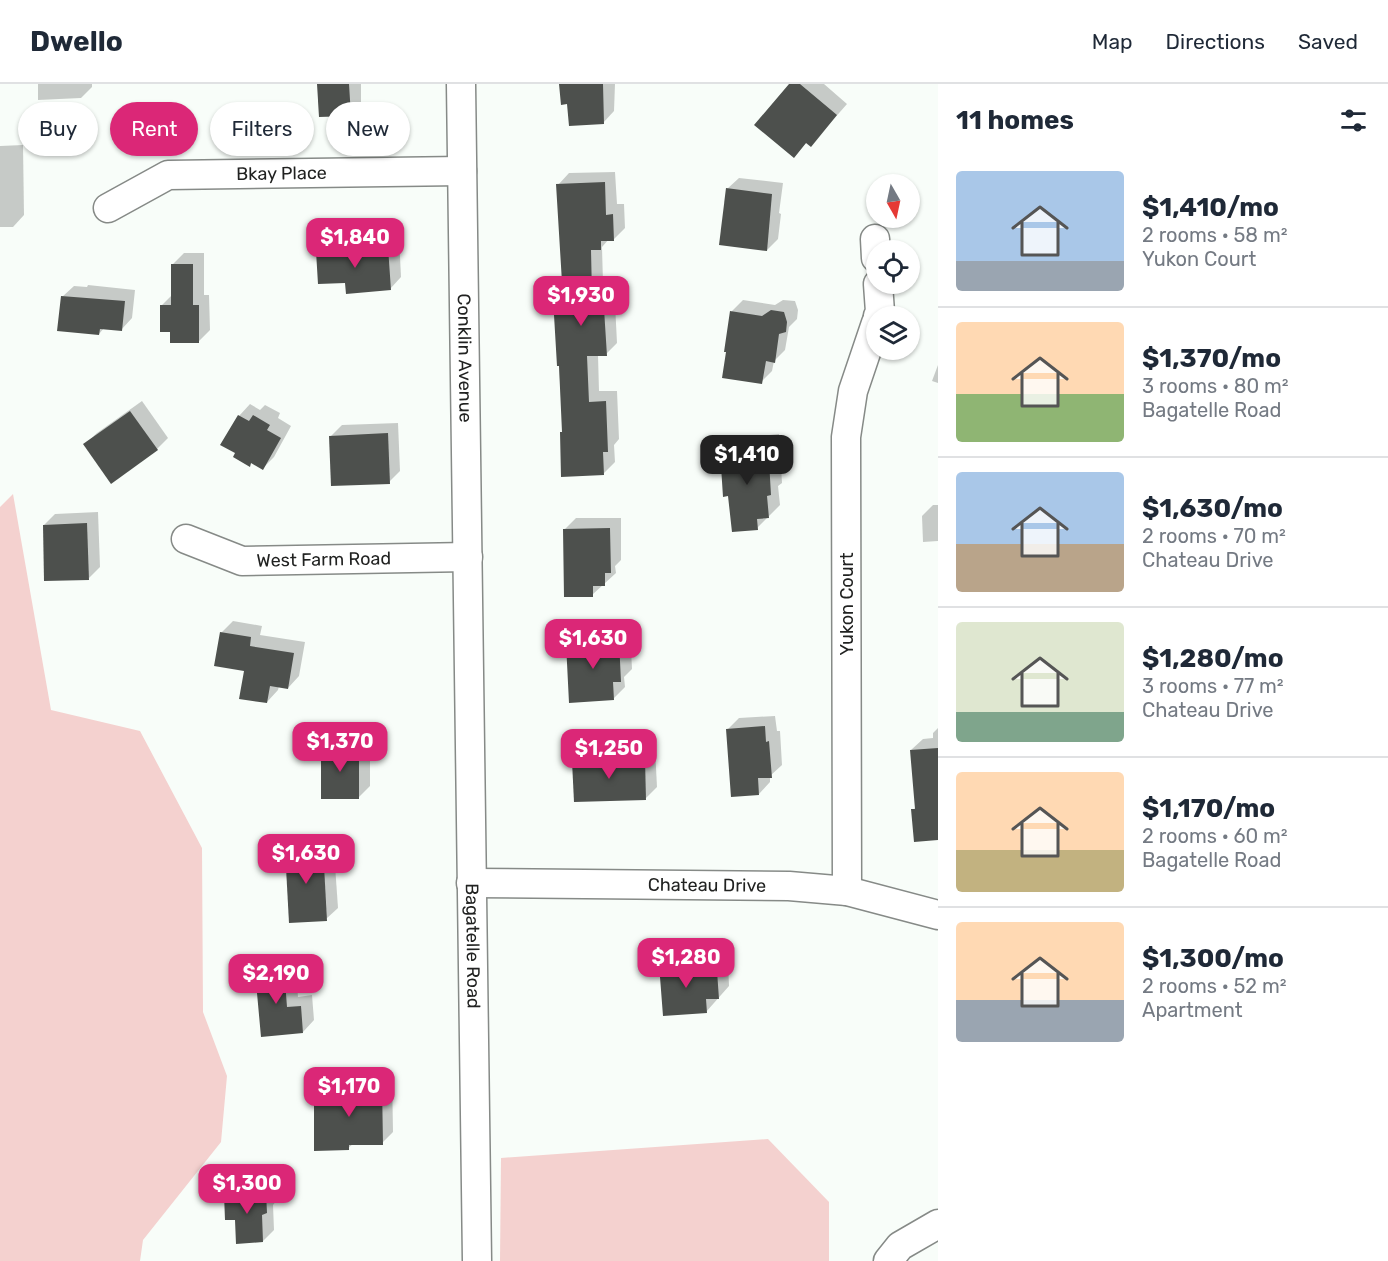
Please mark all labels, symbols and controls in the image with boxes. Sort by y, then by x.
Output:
text: Dwello [30,25,123,58]
text: Map [1092,29,1133,54]
text: Directions [1166,29,1265,54]
text: Saved [1298,29,1358,54]
chip: Buy [18,102,98,156]
chip: Rent [110,102,198,156]
chip: Filters [210,102,314,156]
chip: New [326,102,410,156]
icon: filters [1337,104,1370,137]
text: 11 homes [956,105,1074,136]
street label: Bkay Place [236,162,327,185]
north arrow [866,174,920,228]
map controls [866,174,920,360]
text: $1,410/mo [1142,192,1279,223]
icon: home [1004,195,1076,267]
pin: $1,840 [306,218,404,269]
text: 2 rooms · 58 m² [1142,223,1288,247]
text: $1,840 [320,225,390,249]
button: locate [866,240,920,294]
text: Yukon Court [1142,247,1256,271]
pin: $1,930 [532,276,630,327]
text: $1,930 [547,283,615,307]
street label: Conklin Avenue [453,293,477,423]
button: layers [866,306,920,360]
text: $1,370/mo [1142,343,1281,374]
icon: home [1004,346,1076,418]
text: 3 rooms · 80 m² [1142,374,1289,398]
text: Bagatelle Road [1142,398,1282,422]
pin: $1,410 [698,435,796,486]
text: $1,410 [714,442,780,466]
text: $1,630/mo [1142,493,1283,524]
icon: home [1004,496,1076,568]
text: 2 rooms · 70 m² [1142,524,1286,548]
street label: West Farm Road [256,547,391,572]
text: Chateau Drive [1142,548,1274,572]
street label: Yukon Court [836,553,858,655]
pin: $1,630 [544,619,642,670]
text: $1,630 [559,626,627,650]
text: $1,280/mo [1142,643,1284,674]
icon: home [1004,646,1076,718]
text: 3 rooms · 77 m² [1142,674,1284,698]
text: Chateau Drive [1142,698,1274,722]
pin: $1,370 [291,722,389,773]
text: $1,370 [306,729,374,753]
pin: $1,250 [560,729,658,780]
text: $1,250 [575,736,643,760]
text: $1,170/mo [1142,793,1275,824]
icon: home [1004,796,1076,868]
text: 2 rooms · 60 m² [1142,824,1288,848]
pin: $1,630 [257,834,355,885]
text: $1,630 [272,841,340,865]
text: Bagatelle Road [1142,848,1282,872]
street label: Chateau Drive [648,874,766,897]
street label: Bagatelle Road [461,883,485,1009]
pin: $1,280 [637,938,735,989]
text: $1,300/mo [1142,943,1284,974]
text: $1,280 [652,945,721,969]
icon: home [1004,946,1076,1018]
pin: $2,190 [227,954,325,1005]
text: $2,190 [243,961,309,985]
text: 2 rooms · 52 m² [1142,974,1287,998]
text: Apartment [1142,998,1243,1022]
pin: $1,170 [300,1067,398,1118]
text: $1,170 [318,1074,380,1098]
pin: $1,300 [198,1164,296,1215]
text: $1,300 [212,1171,282,1195]

